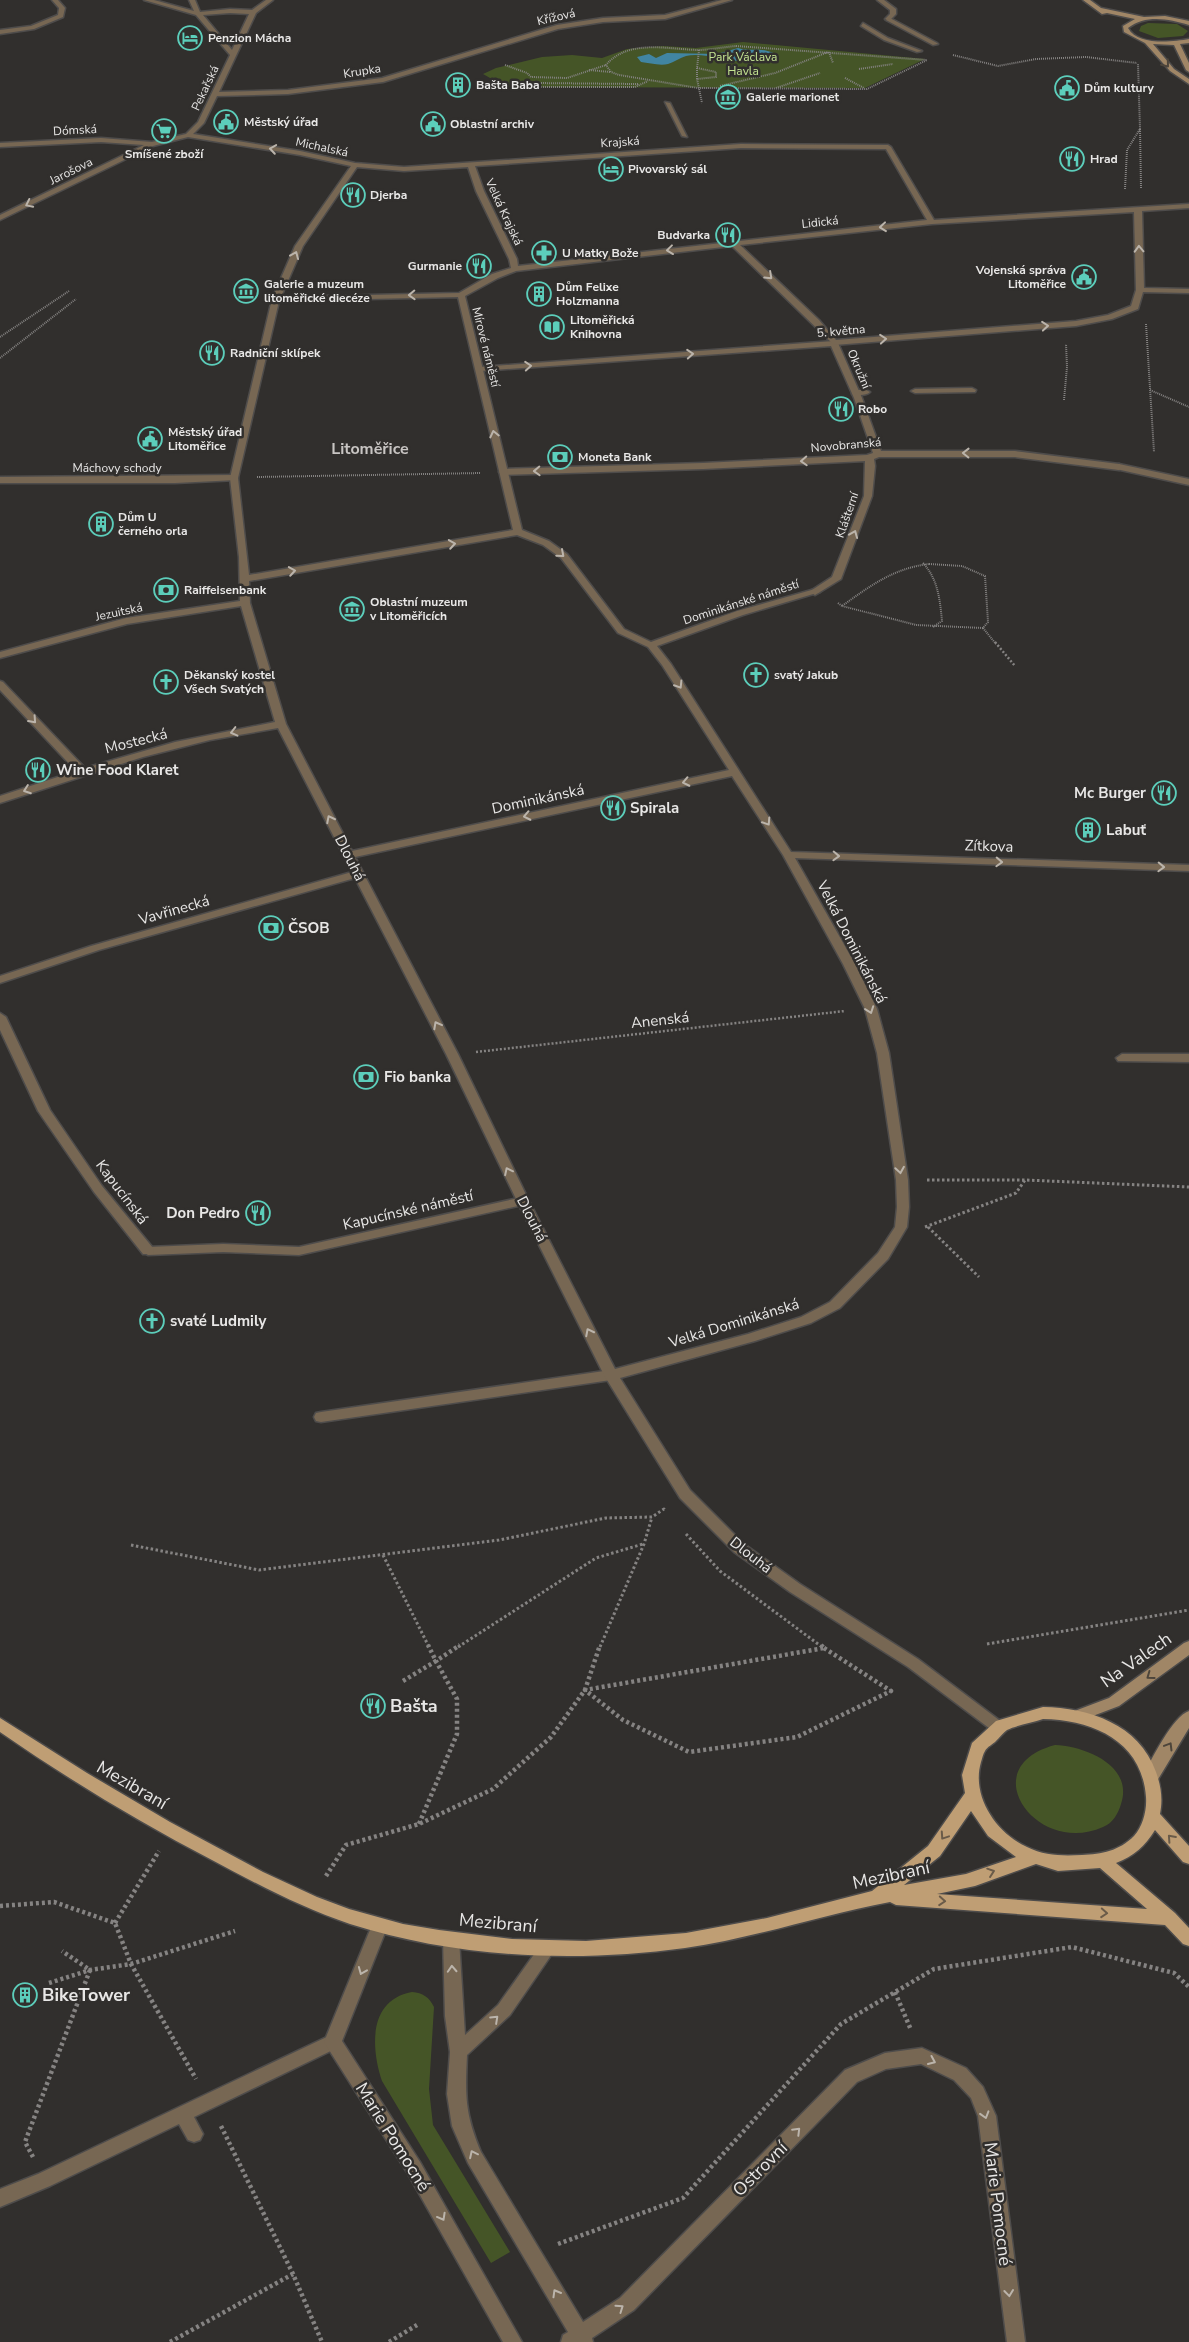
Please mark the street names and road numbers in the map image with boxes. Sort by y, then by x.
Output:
street label: Křížová [535,5,577,29]
street label: Krupka [342,60,382,82]
street label: Pekařská [188,63,222,113]
street label: Dómská [53,121,97,139]
street label: Krajská [600,133,640,151]
street label: Michalská [294,134,350,160]
street label: Jarošova [46,154,95,189]
street label: Velká Krajská [481,175,526,248]
street label: Lidická [801,212,839,232]
street label: Mírové náměstí [468,305,504,390]
street label: 5. května [816,321,866,341]
street label: Okružní [844,347,875,392]
street label: Novobranská [810,434,882,456]
street label: Máchovy schody [72,460,162,476]
street label: Klášterní [832,489,863,540]
street label: Dominikánské náměstí [681,575,802,628]
street label: Jezuitská [93,599,144,625]
street label: Mostecká [103,724,169,758]
street label: Dominikánská [490,779,586,819]
street label: Dlouhá [330,832,370,884]
street label: Zítkova [964,835,1014,857]
street label: Velká Dominikánská [812,876,892,1007]
street label: Vavřinecká [135,890,212,930]
street label: Anenská [630,1007,690,1033]
street label: Kapucínská [91,1156,153,1228]
street label: Kapucínské náměstí [341,1185,477,1235]
street label: Dlouhá [512,1193,552,1245]
street label: Velká Dominikánská [665,1294,802,1353]
street label: Dlouhá [726,1532,776,1578]
street label: Na Valech [1096,1627,1176,1693]
street label: Mezibraní [92,1755,173,1815]
street label: Mezibraní [850,1855,933,1895]
street label: Mezibraní [458,1908,539,1938]
street label: Marie Pomocné [350,2078,436,2196]
street label: Ostrovní [727,2136,793,2202]
street label: Marie Pomocné [979,2141,1017,2267]

